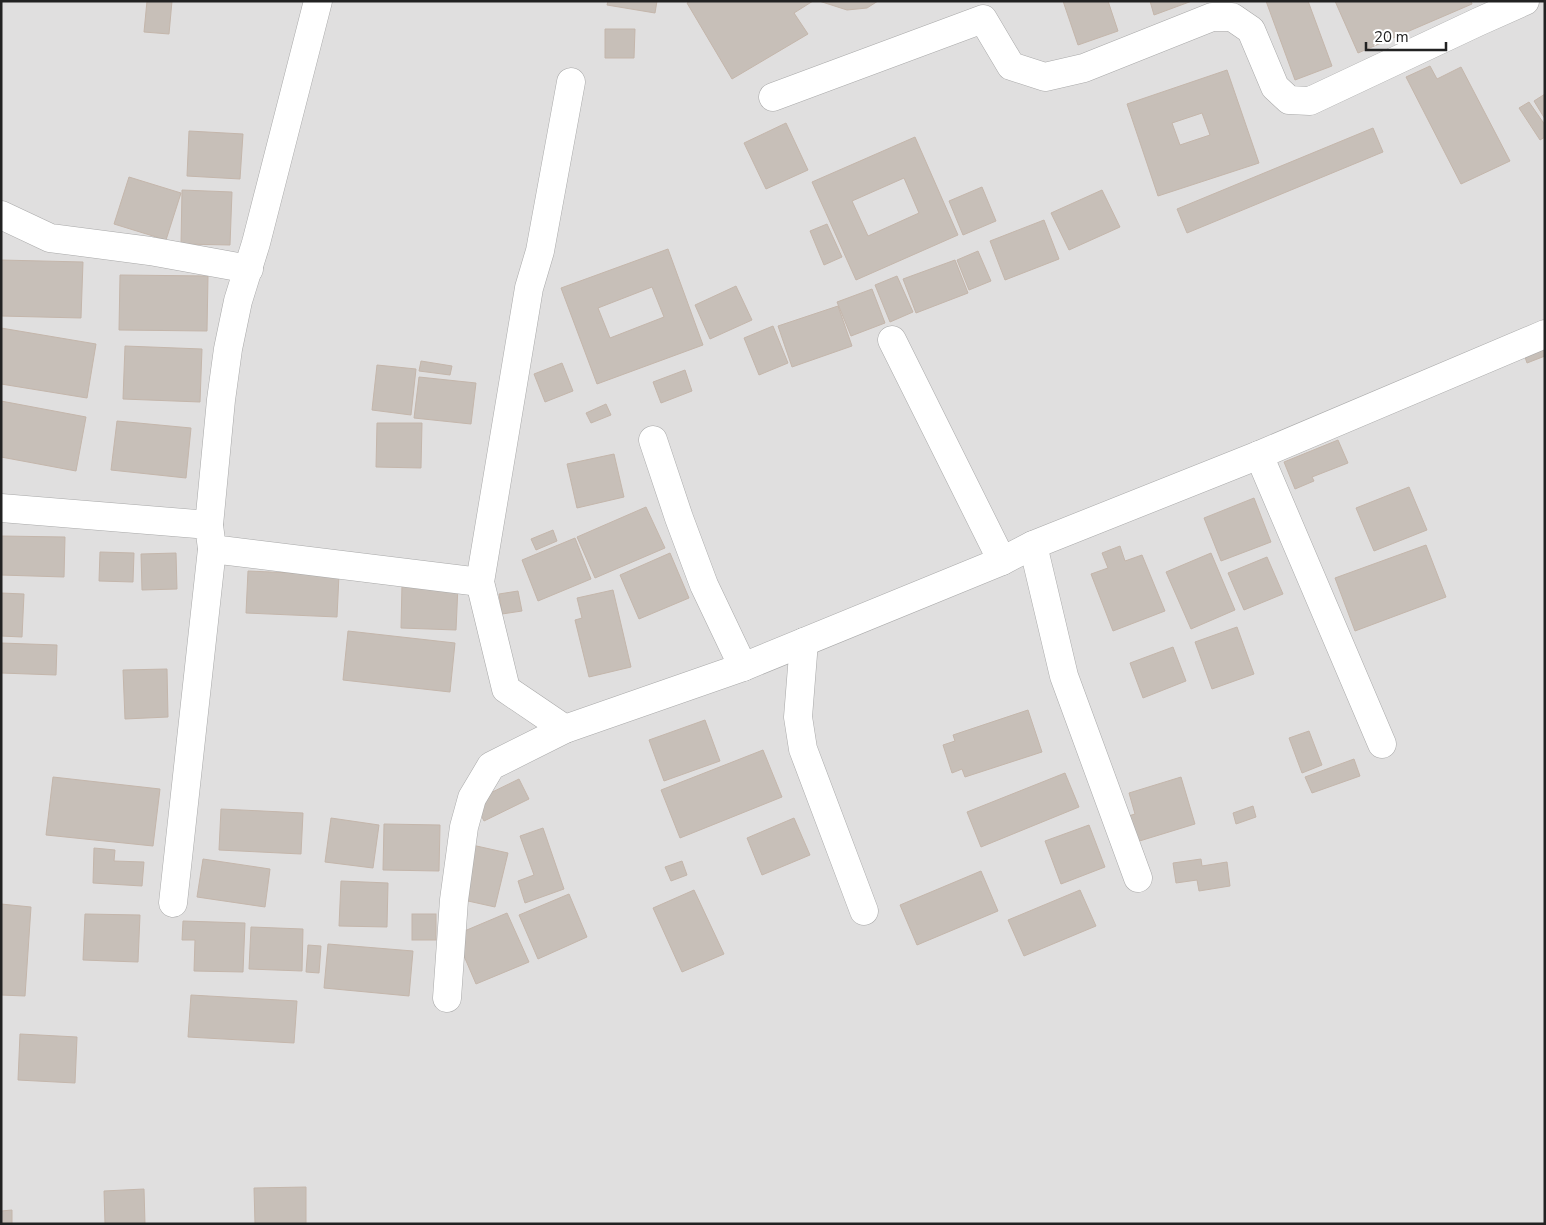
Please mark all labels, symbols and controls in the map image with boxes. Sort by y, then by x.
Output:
scale bar [1366,20,1446,52]
text: 20 m [1374,27,1409,47]

